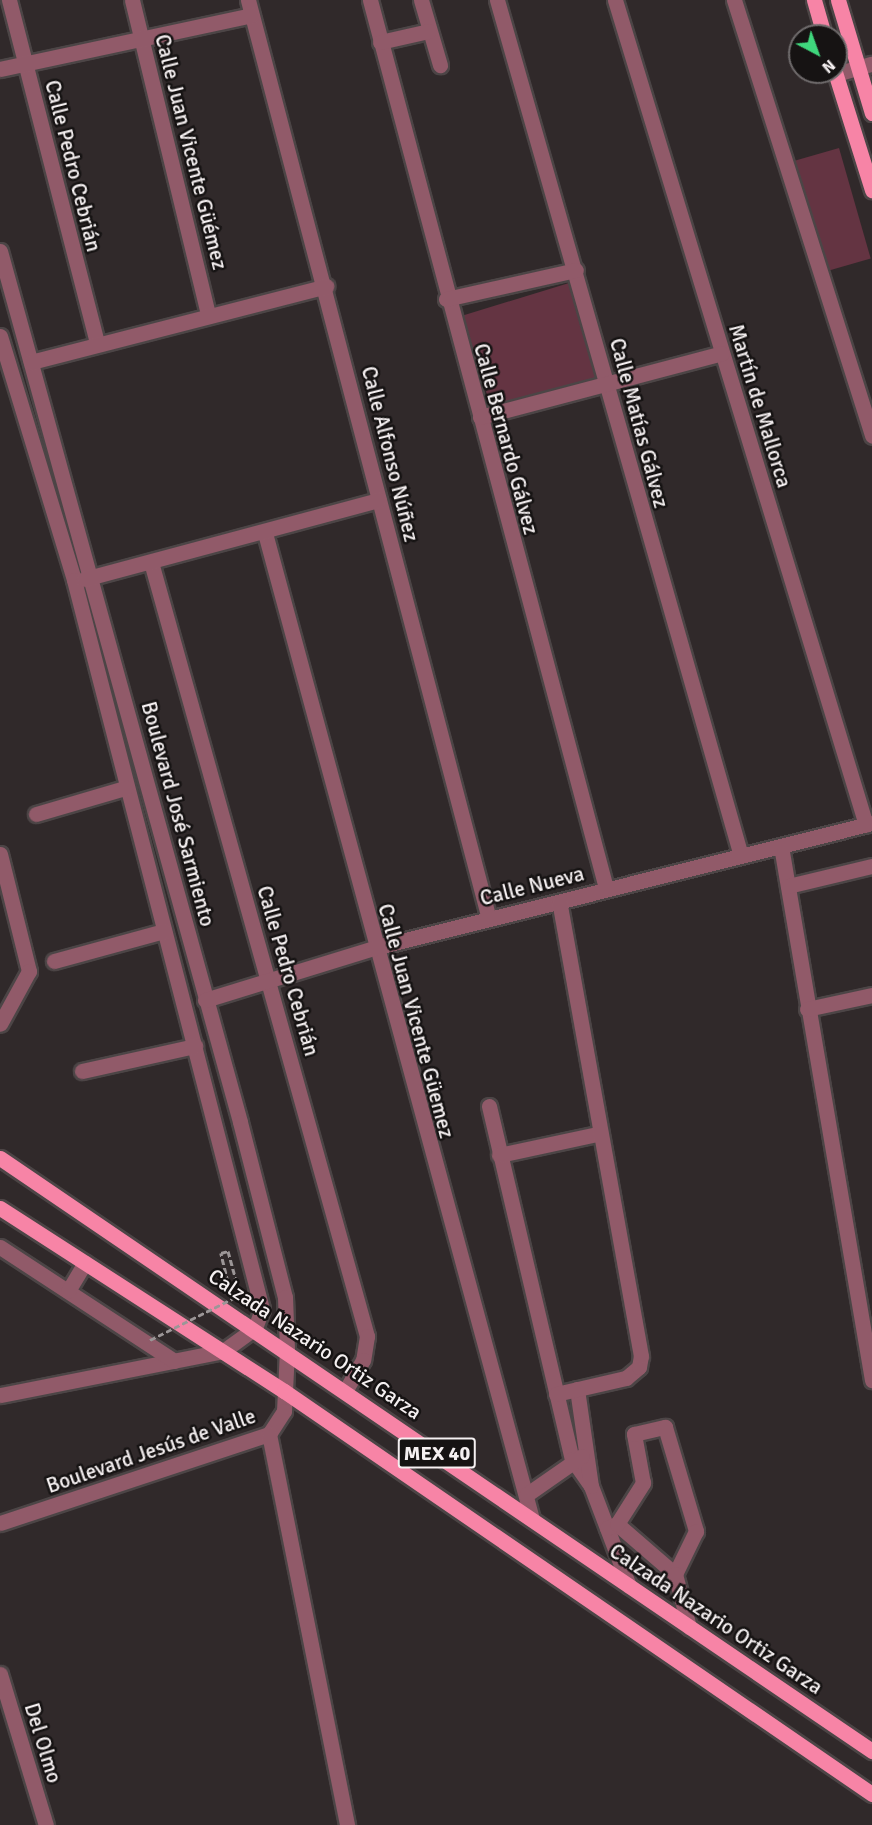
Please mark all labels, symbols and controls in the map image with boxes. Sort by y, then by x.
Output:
north arrow [788,24,848,84]
street label: Calle Juan Vicente Güémez [150,32,232,272]
text: N [818,55,839,77]
street label: Calle Pedro Cebrián [39,78,107,254]
street label: Martín de Mallorca [723,321,797,491]
street label: Calle Matías Gálvez [604,335,674,511]
street label: Calle Bernardo Gálvez [468,341,544,537]
street label: Calle Alfonso Núñez [356,364,424,544]
street label: Boulevard José Sarmiento [136,699,220,929]
street label: Calle Nueva [477,861,587,911]
street label: Calle Pedro Cebrián [252,883,324,1059]
street label: Calle Juan Vicente Güemez [373,901,459,1141]
street label: Calzada Nazario Ortiz Garza [204,1263,426,1425]
street label: Boulevard Jesús de Valle [43,1403,259,1499]
road number: MEX 40 [396,1436,478,1470]
street label: Calzada Nazario Ortiz Garza [605,1538,827,1700]
street label: Del Olmo [19,1700,67,1786]

